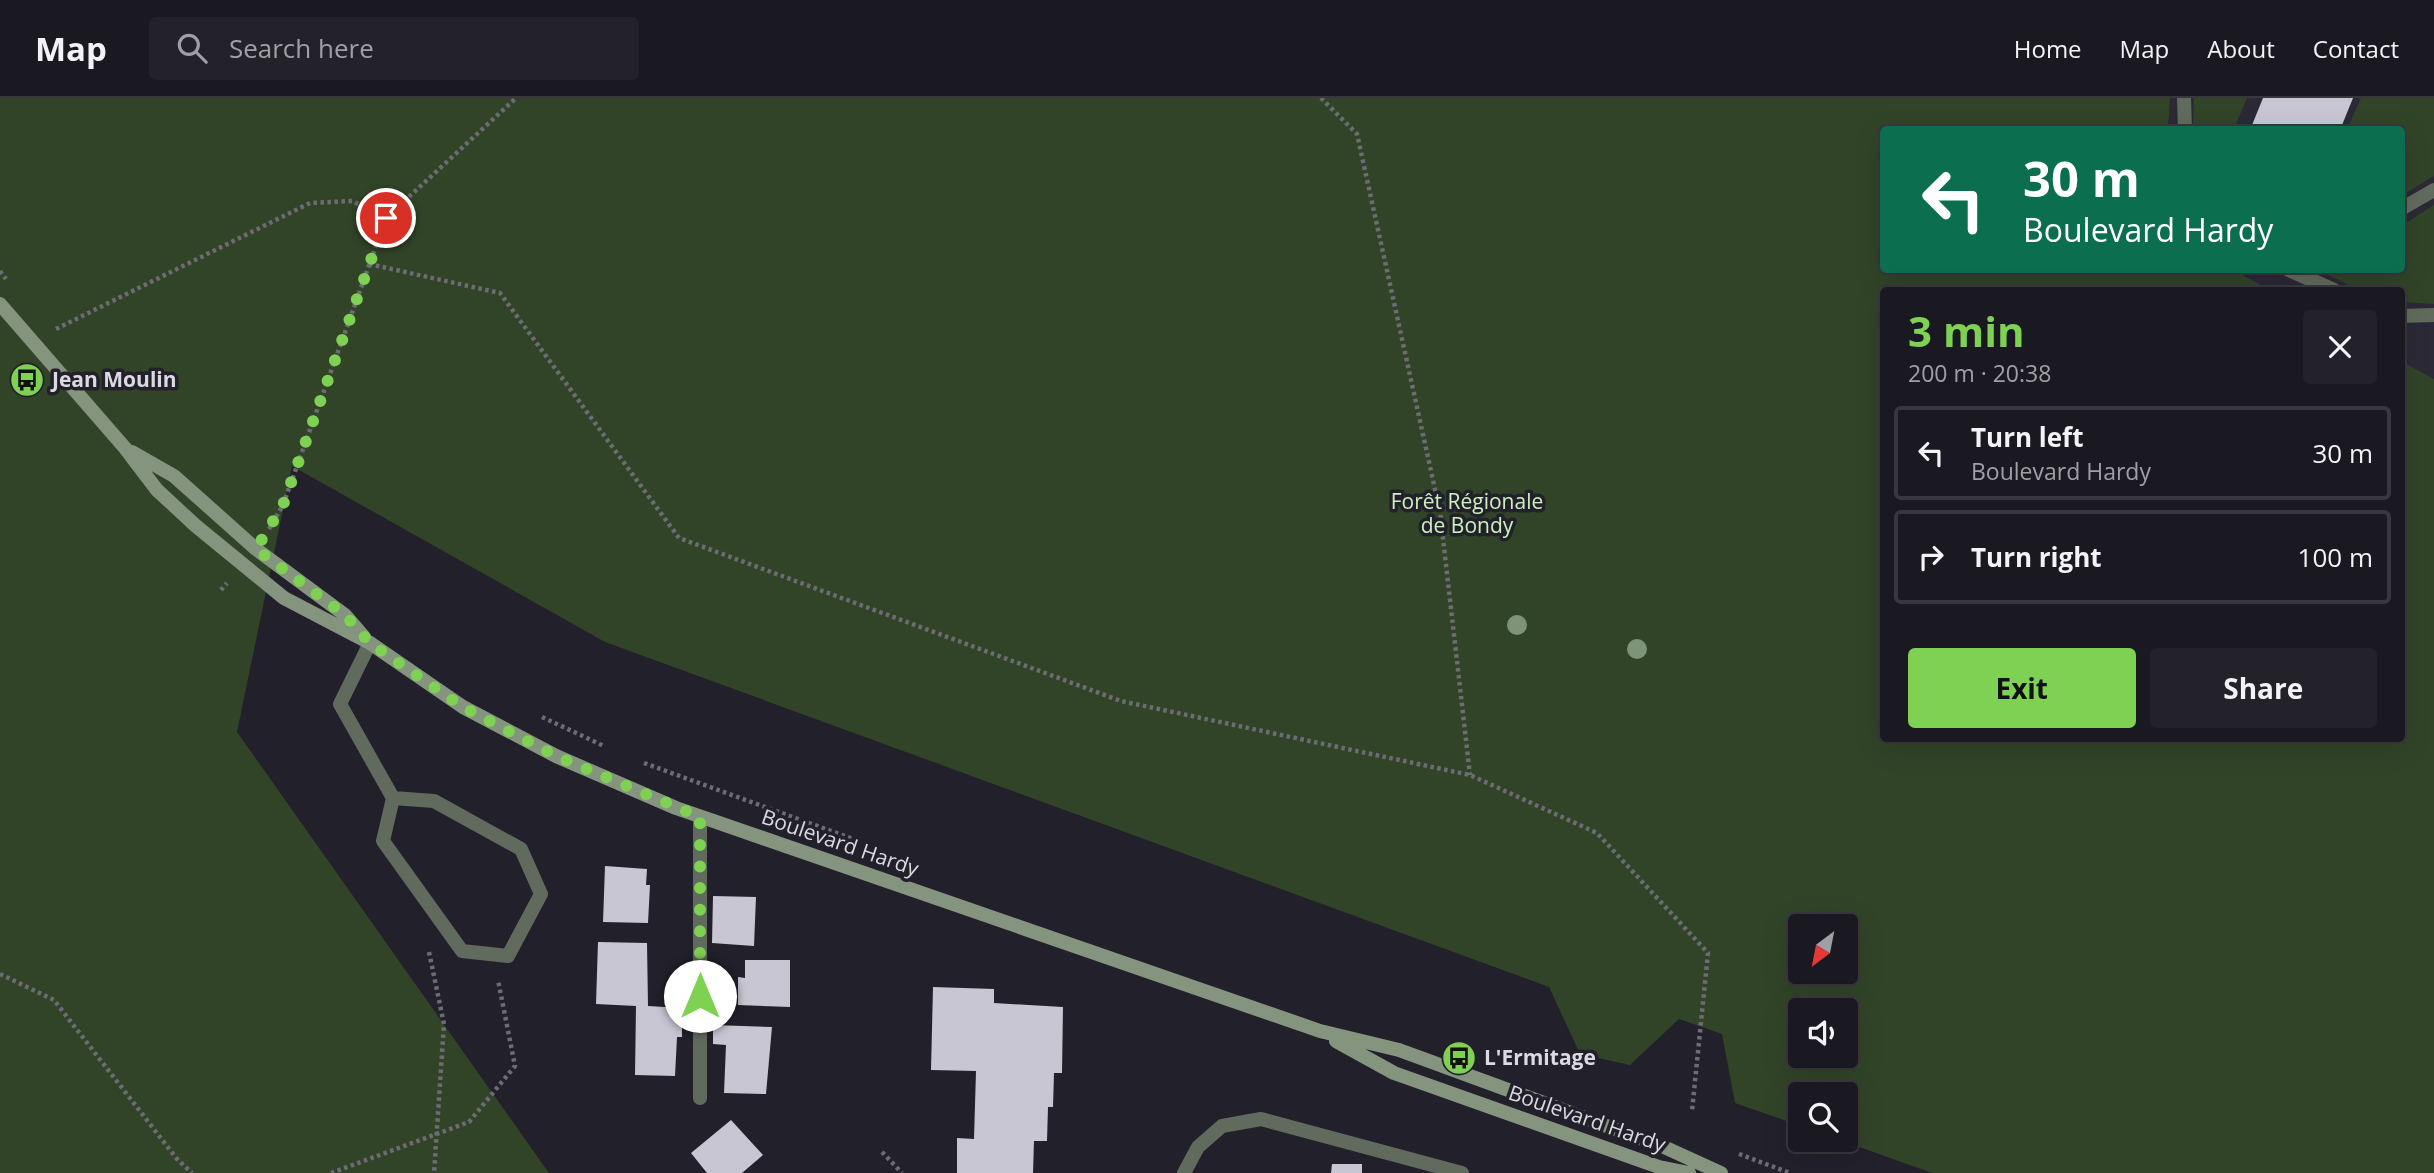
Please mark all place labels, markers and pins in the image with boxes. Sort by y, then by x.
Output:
pin [356,188,416,248]
bus stop icon: Jean Moulin [8,361,46,399]
place label: Jean Moulin [50,365,177,393]
bus stop icon: L'Ermitage [1440,1039,1478,1077]
place label: L'Ermitage [1484,1043,1596,1071]

